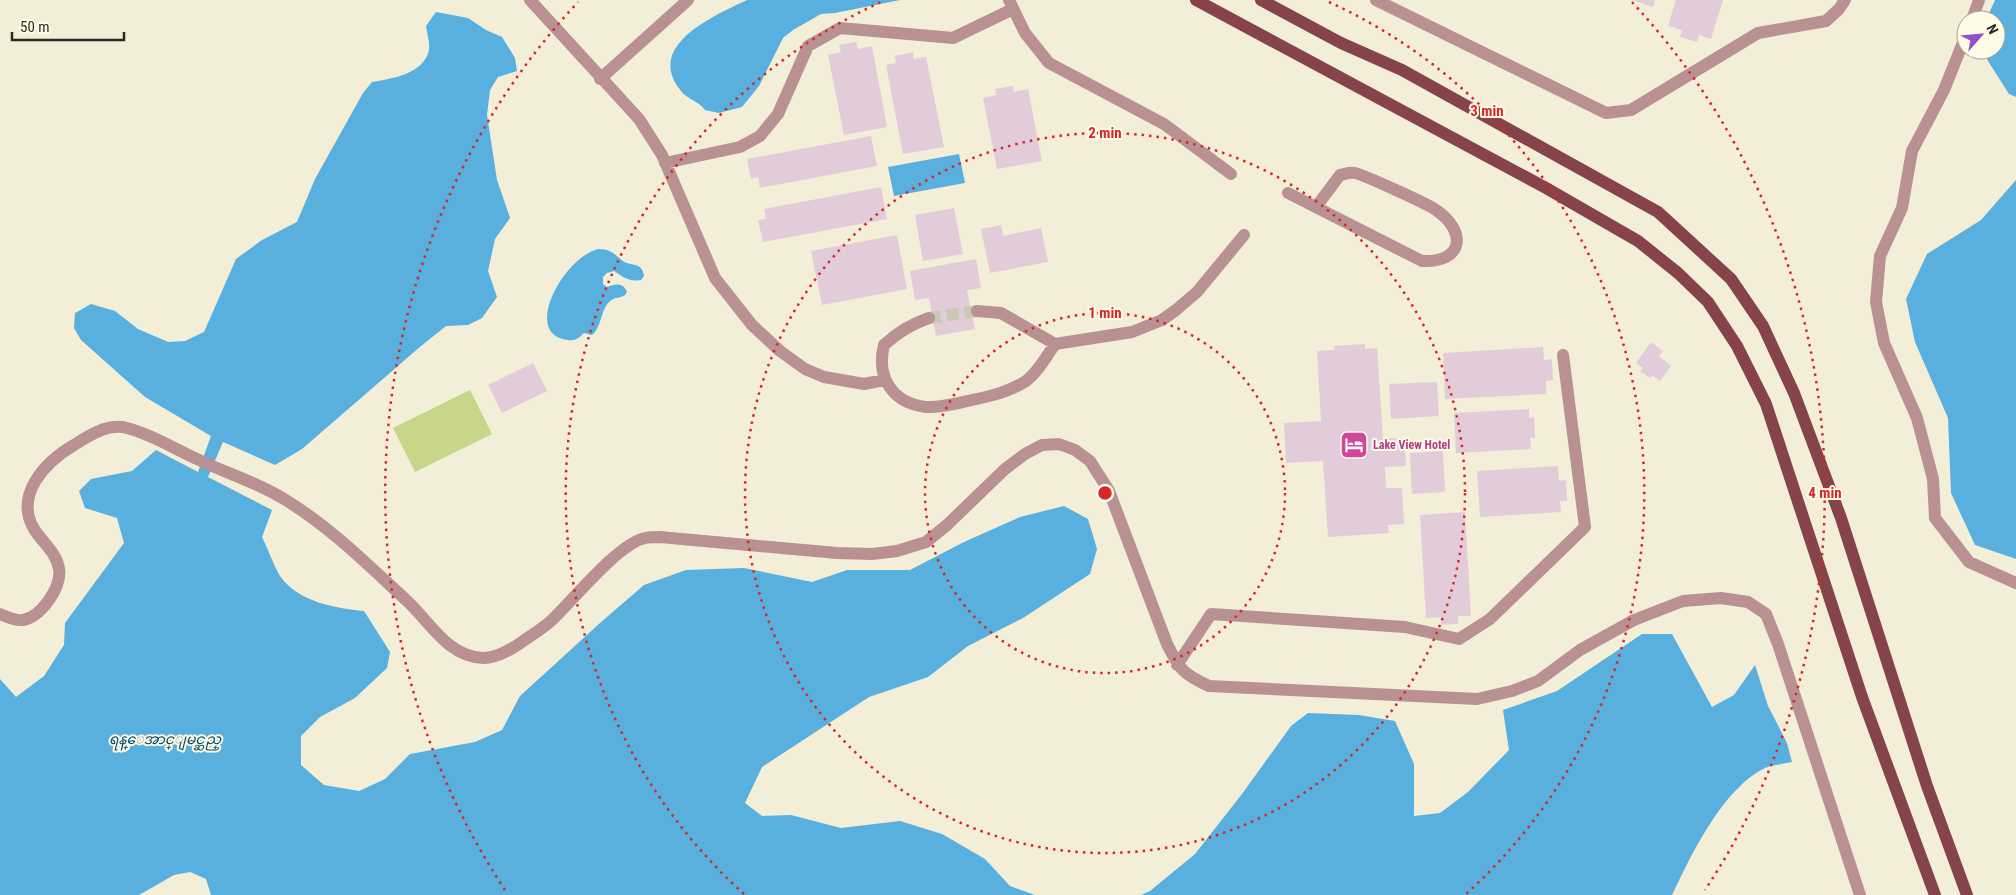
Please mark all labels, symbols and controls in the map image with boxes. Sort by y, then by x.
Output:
scale bar [12,10,125,42]
north arrow [1956,10,2006,60]
text: 50 m [20,18,50,36]
text: N [1984,22,2002,37]
text: 3 min [1470,102,1504,120]
text: 2 min [1088,124,1122,142]
text: 1 min [1088,304,1122,322]
hotel icon: Lake View Hotel [1339,430,1369,460]
place label: Lake View Hotel [1373,438,1450,452]
centre of rings [1096,484,1114,502]
text: 4 min [1808,484,1842,502]
water label: ရန္ေအာင္ျမင္ဆည္ [109,731,222,751]

